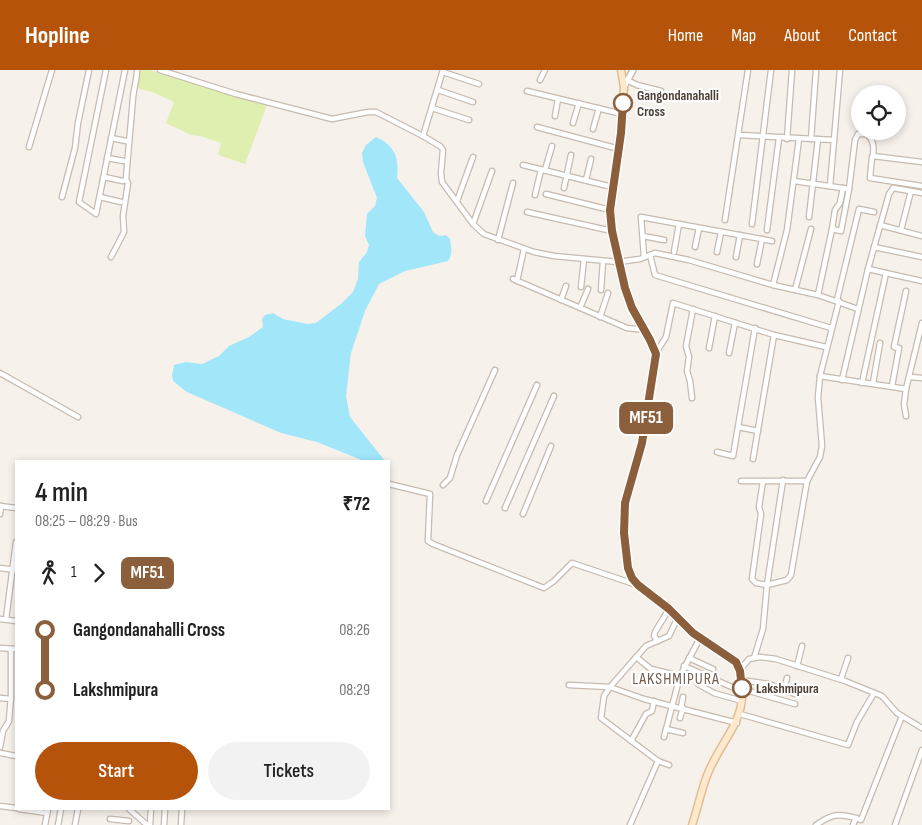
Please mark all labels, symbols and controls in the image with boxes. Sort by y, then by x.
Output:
text: Hopline [25,21,90,50]
text: Home [668,25,703,46]
text: Map [731,25,756,46]
text: About [784,25,820,46]
text: Contact [848,25,897,46]
map controls [851,85,906,140]
button: locate [851,85,906,140]
place label: Gangondanahalli Cross [637,87,719,120]
marker: Gangondanahalli Cross [613,93,633,113]
line badge: MF51 [611,402,681,434]
text: MF51 [629,407,663,428]
text: 4 min [35,476,88,509]
text: ₹72 [343,493,370,516]
text: 08:25 – 08:29 · Bus [35,512,138,531]
icon: walk [35,559,63,587]
icon: forward [85,559,113,587]
text: MF51 [131,562,164,583]
text: 1 [71,563,77,582]
text: Gangondanahalli Cross [73,619,225,642]
text: 08:26 [339,621,370,640]
district label: LAKSHMIPURA [632,670,720,689]
marker: Lakshmipura [732,678,752,698]
text: Lakshmipura [73,679,158,702]
place label: Lakshmipura [756,680,819,697]
text: 08:29 [339,681,370,700]
button: Start [35,742,198,800]
button: Tickets [208,742,370,800]

